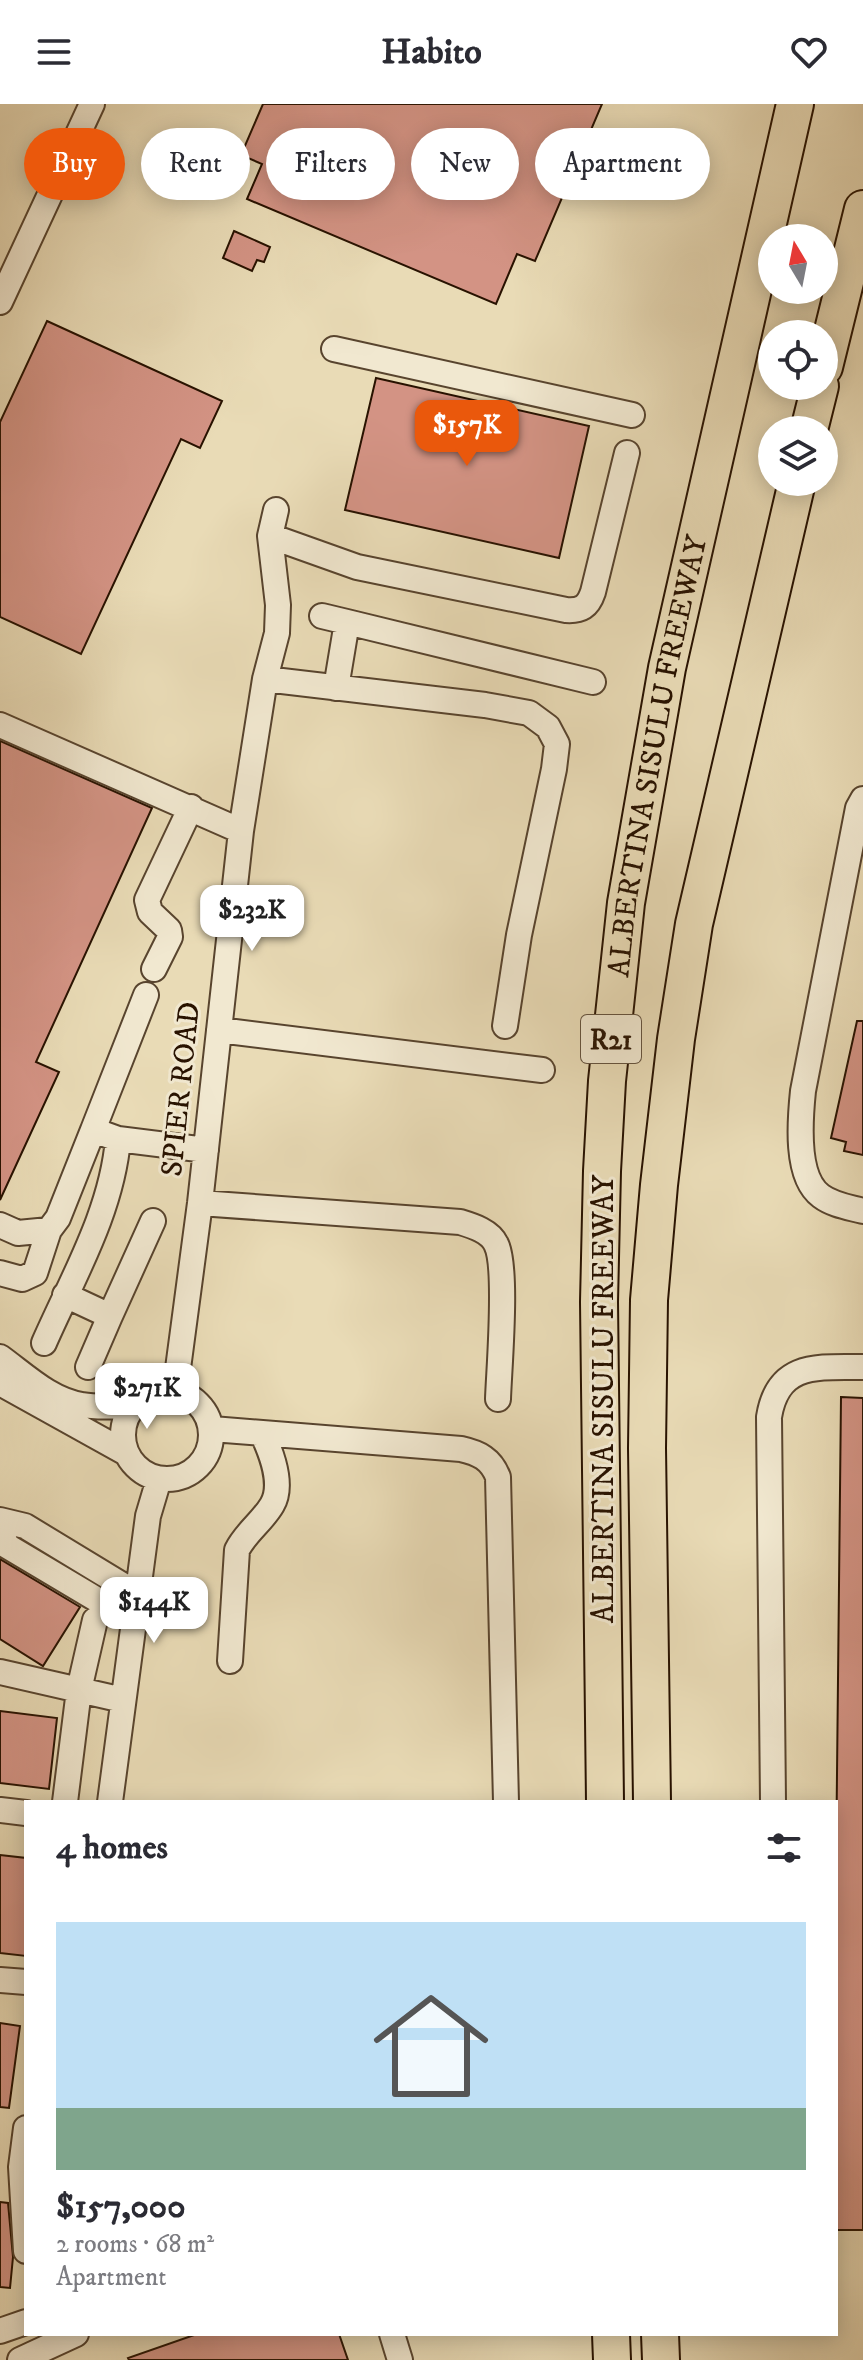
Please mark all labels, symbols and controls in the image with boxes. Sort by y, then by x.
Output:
icon: menu [32,30,76,74]
text: Habito [381,30,482,75]
icon: heart [787,30,831,74]
chip: Buy [24,128,125,200]
chip: Rent [141,128,250,200]
chip: Filters [266,128,395,200]
chip: New [411,128,519,200]
chip: Apartment [535,128,710,200]
north arrow [758,224,838,304]
map controls [758,224,838,496]
button: locate [758,320,838,400]
pin: $157K [411,400,523,468]
text: $157K [433,409,501,442]
button: layers [758,416,838,496]
street label: ALBERTINA SISULU FREEWAY [601,531,717,979]
pin: $232K [196,885,308,953]
text: $232K [218,894,286,927]
street label: SPIER ROAD [154,1000,209,1178]
road number: R21 [581,1015,641,1063]
street label: ALBERTINA SISULU FREEWAY [586,1174,623,1623]
pin: $271K [91,1363,203,1431]
text: $271K [113,1372,181,1405]
pin: $144K [98,1577,210,1645]
text: $144K [118,1586,190,1619]
icon: filters [762,1826,806,1870]
text: 4 homes [56,1827,168,1869]
icon: home [359,1974,503,2118]
text: $157,000 [56,2186,185,2228]
text: 2 rooms · 68 m² [56,2228,214,2261]
text: Apartment [56,2261,167,2294]

